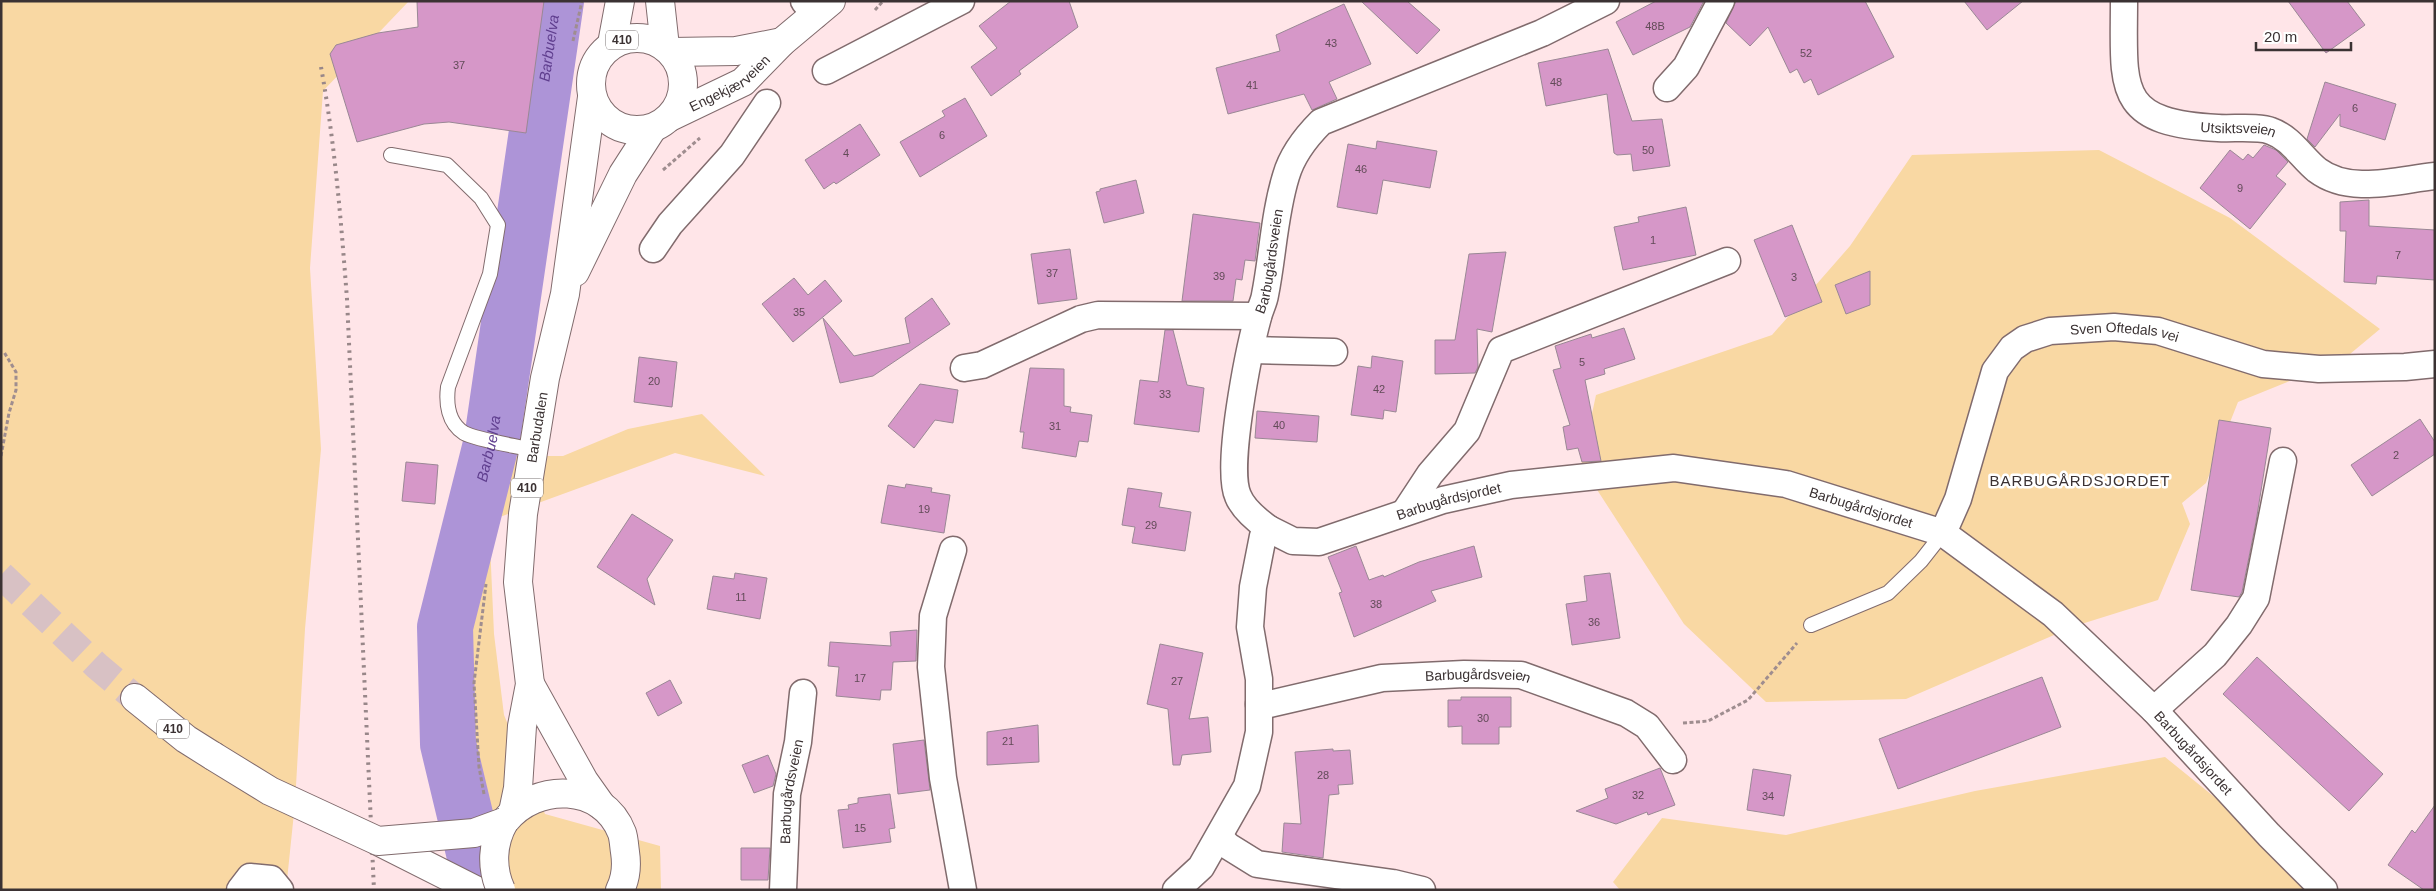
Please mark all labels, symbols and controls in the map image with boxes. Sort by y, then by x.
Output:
water label: Barbuelva [535,13,562,83]
house number: 48B [1645,20,1665,32]
scale bar [2256,20,2351,52]
text: 20 m [2264,28,2297,45]
road number: 410 [606,30,638,50]
house number: 43 [1325,37,1337,49]
house number: 52 [1800,47,1812,59]
street label: Engekjærveien [687,52,773,115]
house number: 37 [453,59,465,71]
house number: 48 [1550,76,1562,88]
house number: 41 [1246,79,1258,91]
house number: 6 [2352,102,2358,114]
street label: Utsiktsveien [2200,119,2278,140]
house number: 6 [939,129,945,141]
house number: 50 [1642,144,1654,156]
house number: 4 [843,147,849,159]
house number: 46 [1355,163,1367,175]
house number: 9 [2237,182,2243,194]
street label: Barbugårdsveien [1252,208,1286,316]
house number: 1 [1650,234,1656,246]
house number: 7 [2395,249,2401,261]
house number: 37 [1046,267,1058,279]
house number: 39 [1213,270,1225,282]
house number: 3 [1791,271,1797,283]
house number: 35 [793,306,805,318]
street label: Sven Oftedals vei [2069,319,2181,345]
house number: 5 [1579,356,1585,368]
house number: 20 [648,375,660,387]
house number: 42 [1373,383,1385,395]
house number: 33 [1159,388,1171,400]
street label: Barbudalen [523,391,551,464]
water label: Barbuelva [473,414,503,483]
house number: 40 [1273,419,1285,431]
house number: 31 [1049,420,1061,432]
house number: 2 [2393,449,2399,461]
district label: BARBUGÅRDSJORDET [1989,472,2171,489]
road number: 410 [511,478,543,498]
street label: Barbugårdsjordet [1394,479,1502,523]
street label: Barbugårdsjordet [1807,484,1915,531]
house number: 19 [918,503,930,515]
house number: 29 [1145,519,1157,531]
house number: 11 [735,591,747,603]
house number: 38 [1370,598,1382,610]
house number: 36 [1588,616,1600,628]
street label: Barbugårdsveien [1425,666,1533,686]
house number: 17 [854,672,866,684]
house number: 27 [1171,675,1183,687]
street label: Barbugårdsjordet [2151,708,2236,798]
house number: 30 [1477,712,1489,724]
road number: 410 [157,720,189,739]
house number: 21 [1002,735,1014,747]
street label: Barbugårdsveien [777,738,806,844]
house number: 28 [1317,769,1329,781]
house number: 32 [1632,789,1644,801]
house number: 34 [1762,790,1774,802]
house number: 15 [854,822,866,834]

